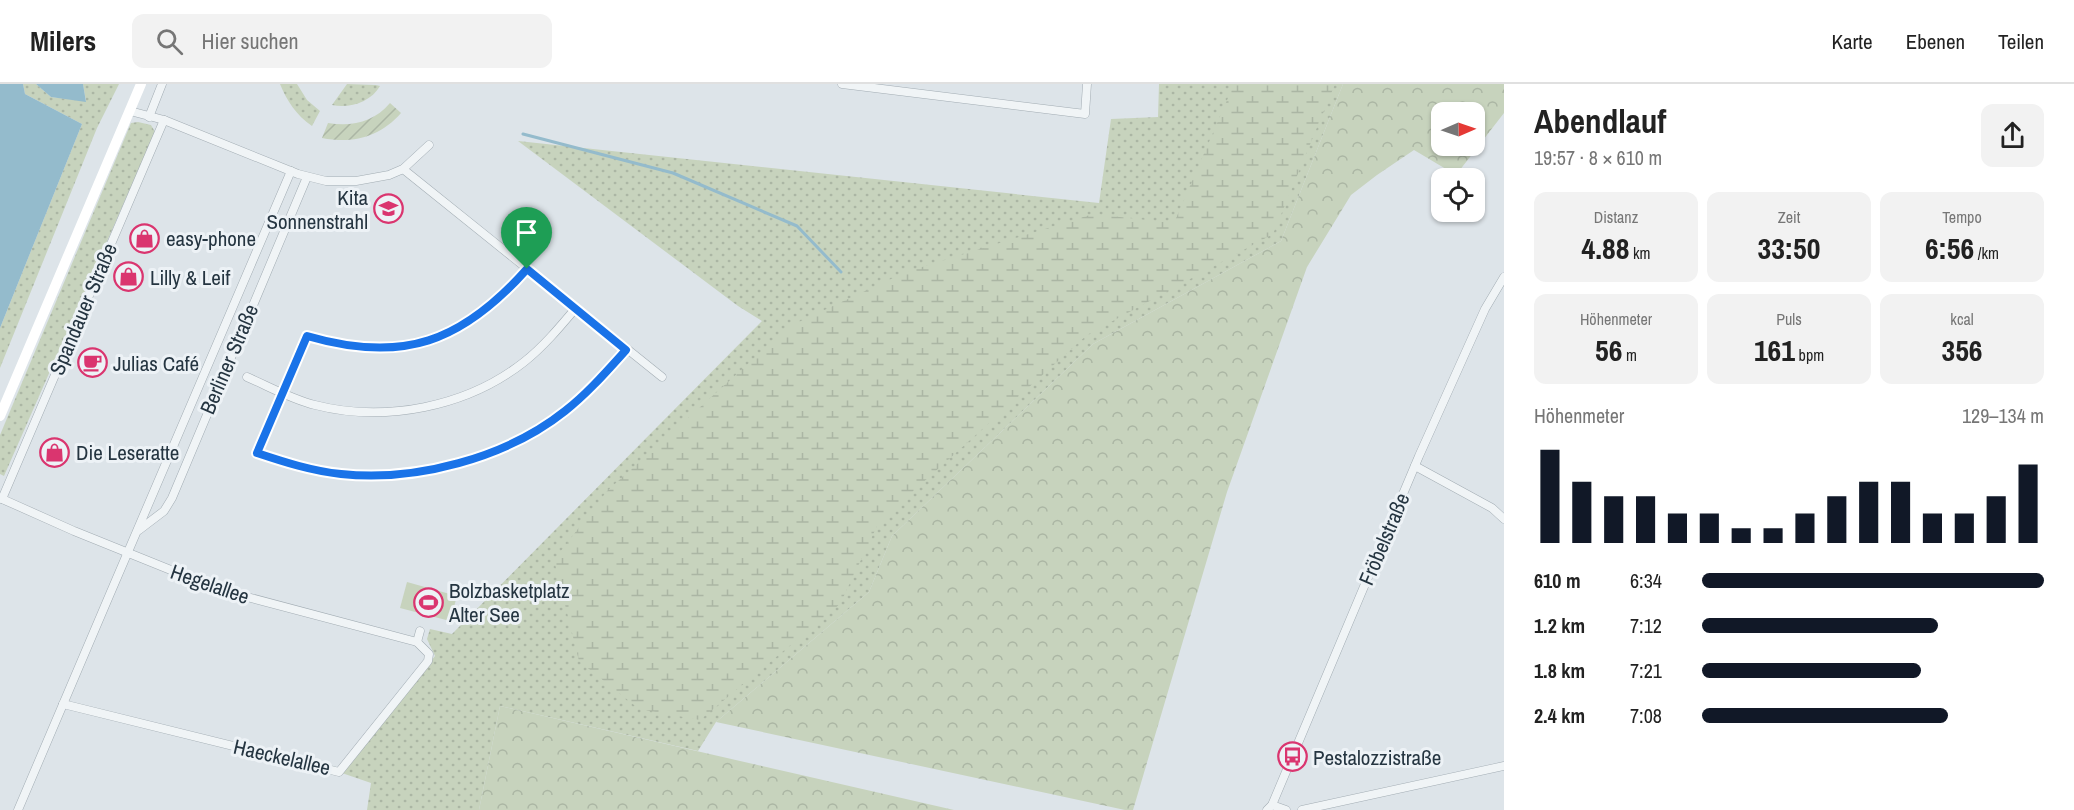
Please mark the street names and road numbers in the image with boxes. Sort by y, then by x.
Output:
street label: Spandauer Straße [42,239,124,379]
street label: Berliner Straße [193,300,265,418]
street label: Fröbelstraße [1352,488,1416,590]
street label: Hegelallee [167,557,253,611]
street label: Haeckelallee [231,732,333,782]

